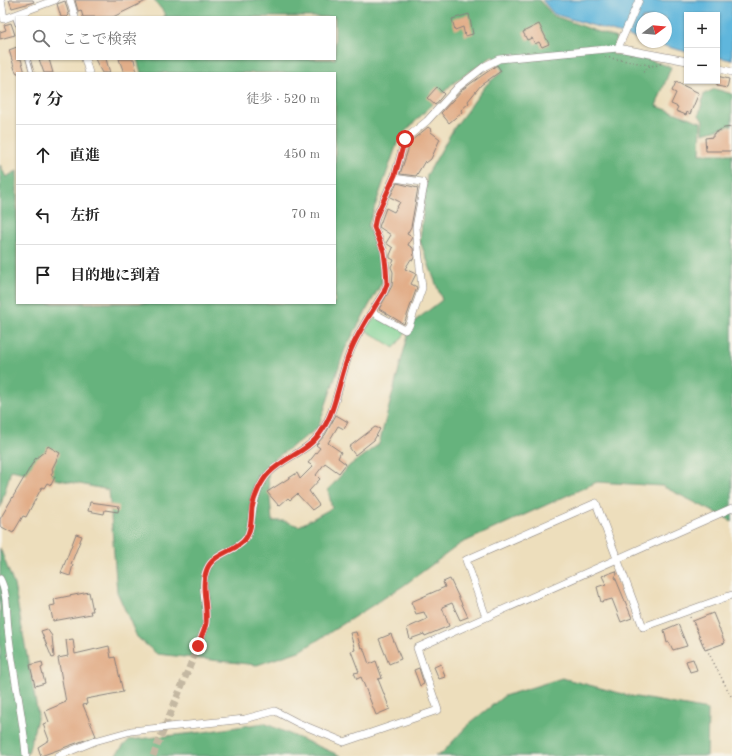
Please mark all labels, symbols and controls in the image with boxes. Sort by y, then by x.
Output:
north arrow [636,12,672,48]
map controls [684,12,720,84]
button: + [684,12,720,48]
search box [16,16,336,60]
icon: search [30,27,52,49]
text: ここで検索 [62,33,137,48]
button: − [684,48,720,84]
text: 7 分 [32,92,64,109]
text: 徒歩 · 520 m [246,93,320,106]
route start [396,130,414,148]
icon: ahead [32,144,54,166]
text: 450 m [283,148,320,161]
text: 直進 [70,149,100,164]
icon: left [32,204,54,226]
text: 70 m [291,208,320,221]
text: 左折 [70,209,100,224]
icon: arrive [32,264,54,286]
text: 目的地に到着 [70,269,160,284]
route end [189,637,207,655]

